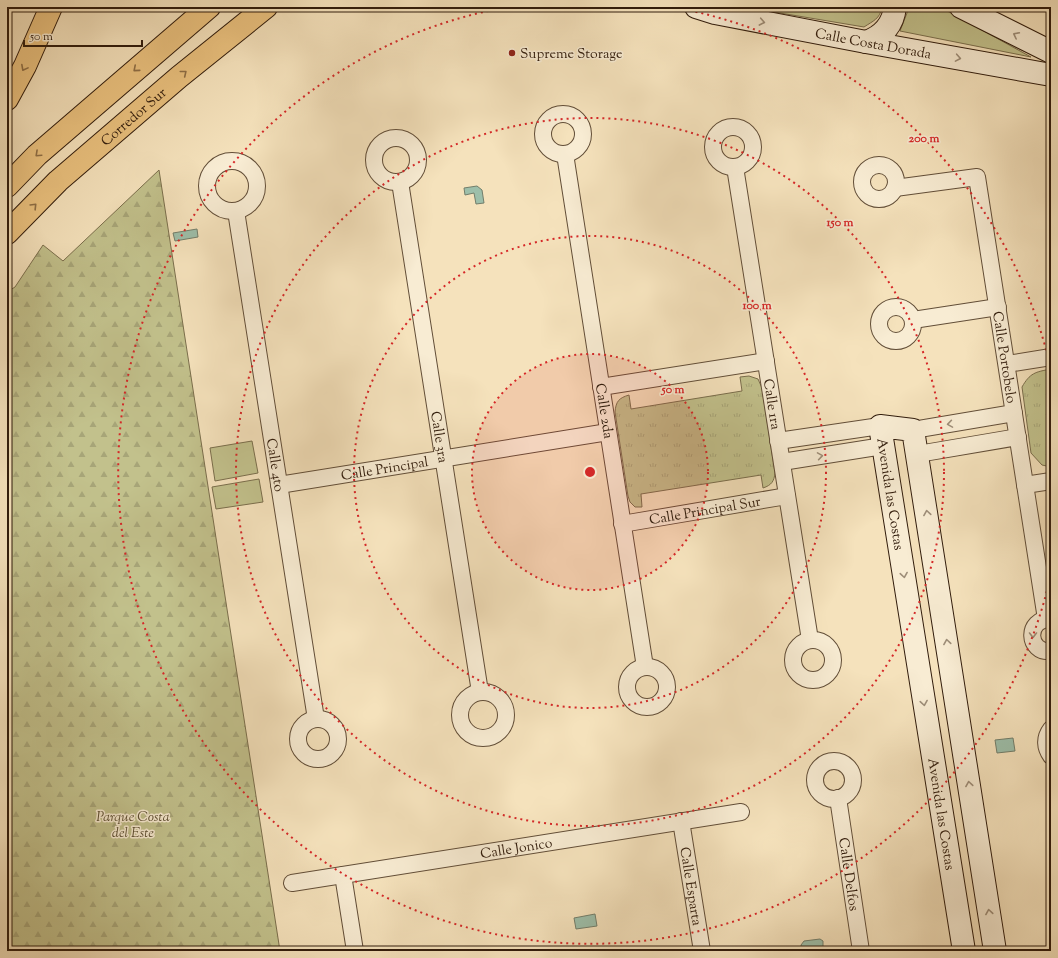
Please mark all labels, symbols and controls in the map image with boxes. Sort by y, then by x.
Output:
one-way arrow [759,17,765,25]
scale bar [24,22,142,48]
street label: Calle Costa Dorada [813,24,933,66]
text: 50 m [29,28,53,46]
one-way arrow [1013,32,1020,40]
place label: Supreme Storage [520,45,622,65]
marker: Supreme Storage [507,48,517,58]
one-way arrow [955,54,961,62]
one-way arrow [21,64,28,71]
one-way arrow [134,64,141,71]
one-way arrow [179,71,187,78]
street label: Corredor Sur [97,83,172,152]
text: 200 m [909,130,939,148]
one-way arrow [35,149,43,157]
one-way arrow [29,203,37,211]
text: 150 m [825,214,854,232]
text: 100 m [741,297,772,315]
street label: Calle Portobelo [986,310,1020,405]
street label: Calle 1ra [757,377,785,432]
text: 50 m [661,381,685,399]
street label: Calle 2da [589,382,617,441]
street label: Calle 3ra [424,410,452,465]
one-way arrow [947,419,953,428]
street label: Calle 4to [260,437,288,494]
street label: Avenida las Costas [870,437,908,552]
one-way arrow [817,452,823,461]
street label: Calle Principal [340,453,430,487]
centre of rings [583,465,597,479]
street label: Calle Principal Sur [648,492,763,531]
one-way arrow [923,510,932,516]
one-way arrow [899,572,907,578]
one-way arrow [1029,632,1038,638]
one-way arrow [943,639,952,645]
one-way arrow [919,700,928,706]
street label: Avenida las Costas [921,757,959,872]
one-way arrow [965,781,974,787]
park label: Parque Costa del Este [96,808,170,844]
street label: Calle Jonico [479,834,554,865]
street label: Calle Delfos [832,836,863,913]
street label: Calle Esparta [673,846,706,928]
one-way arrow [985,909,994,916]

